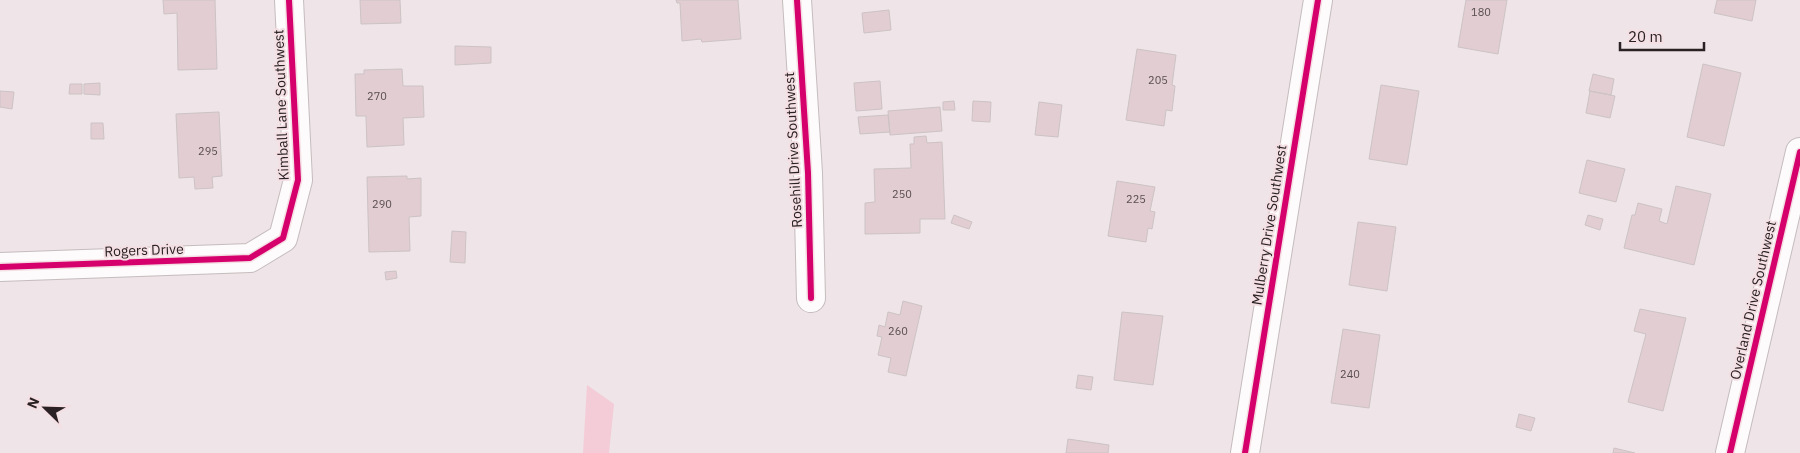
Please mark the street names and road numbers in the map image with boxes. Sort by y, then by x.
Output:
street label: Kimball Lane Southwest [269,29,293,181]
street label: Rosehill Drive Southwest [780,72,806,228]
street label: Mulberry Drive Southwest [1247,143,1291,306]
street label: Overland Drive Southwest [1726,219,1780,381]
street label: Rogers Drive [104,240,184,260]

